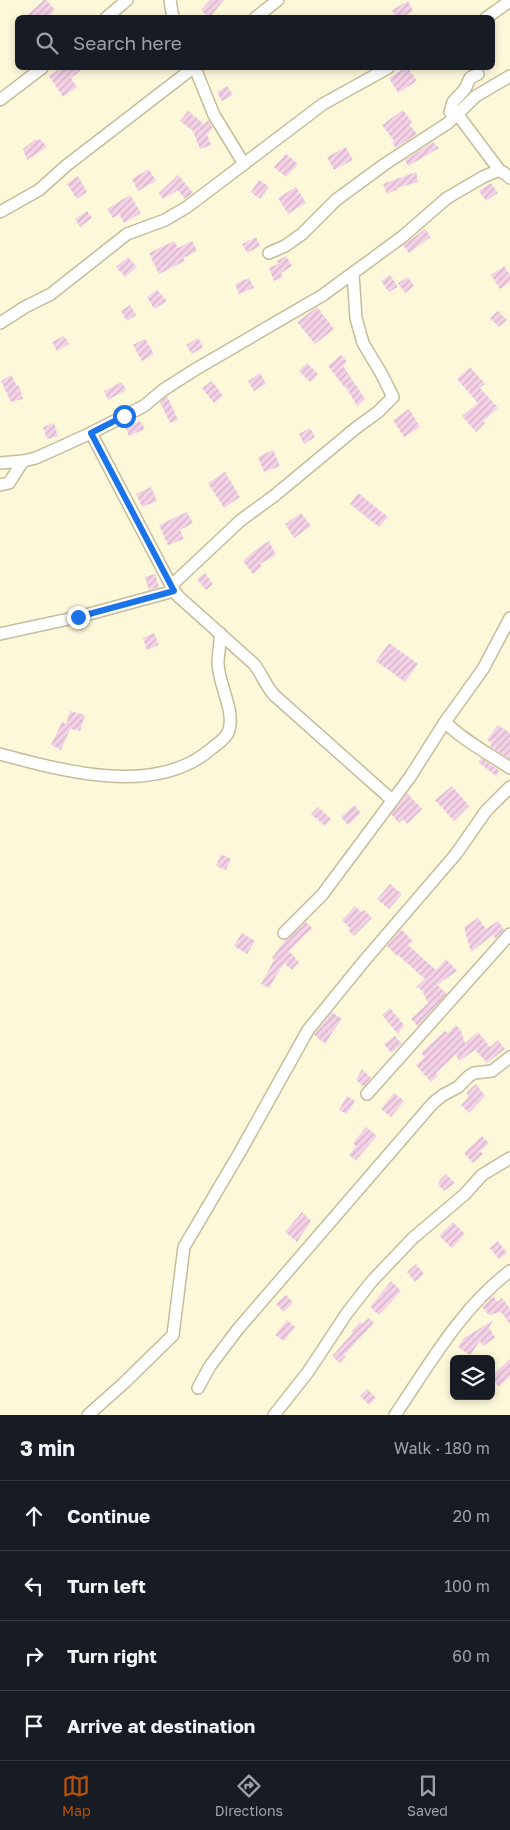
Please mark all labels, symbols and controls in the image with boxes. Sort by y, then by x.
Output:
search box [15,15,495,70]
icon: search [33,29,61,57]
text: Search here [73,31,182,54]
route start [113,405,136,428]
route end [67,606,90,629]
map controls [450,1355,495,1400]
button: layers [450,1355,495,1400]
text: 3 min [20,1435,75,1461]
text: Walk · 180 m [394,1438,490,1458]
icon: ahead [20,1502,48,1530]
text: Continue [67,1504,150,1527]
text: 20 m [453,1506,490,1526]
icon: left [20,1572,48,1600]
text: Turn left [67,1574,146,1597]
text: 100 m [444,1576,490,1596]
icon: right [20,1642,48,1670]
text: Turn right [67,1644,157,1667]
text: 60 m [452,1646,490,1666]
icon: arrive [20,1712,48,1740]
text: Arrive at destination [67,1714,255,1737]
tab: Map [62,1772,91,1819]
tab: Directions [215,1772,283,1819]
tab: Saved [407,1772,448,1819]

